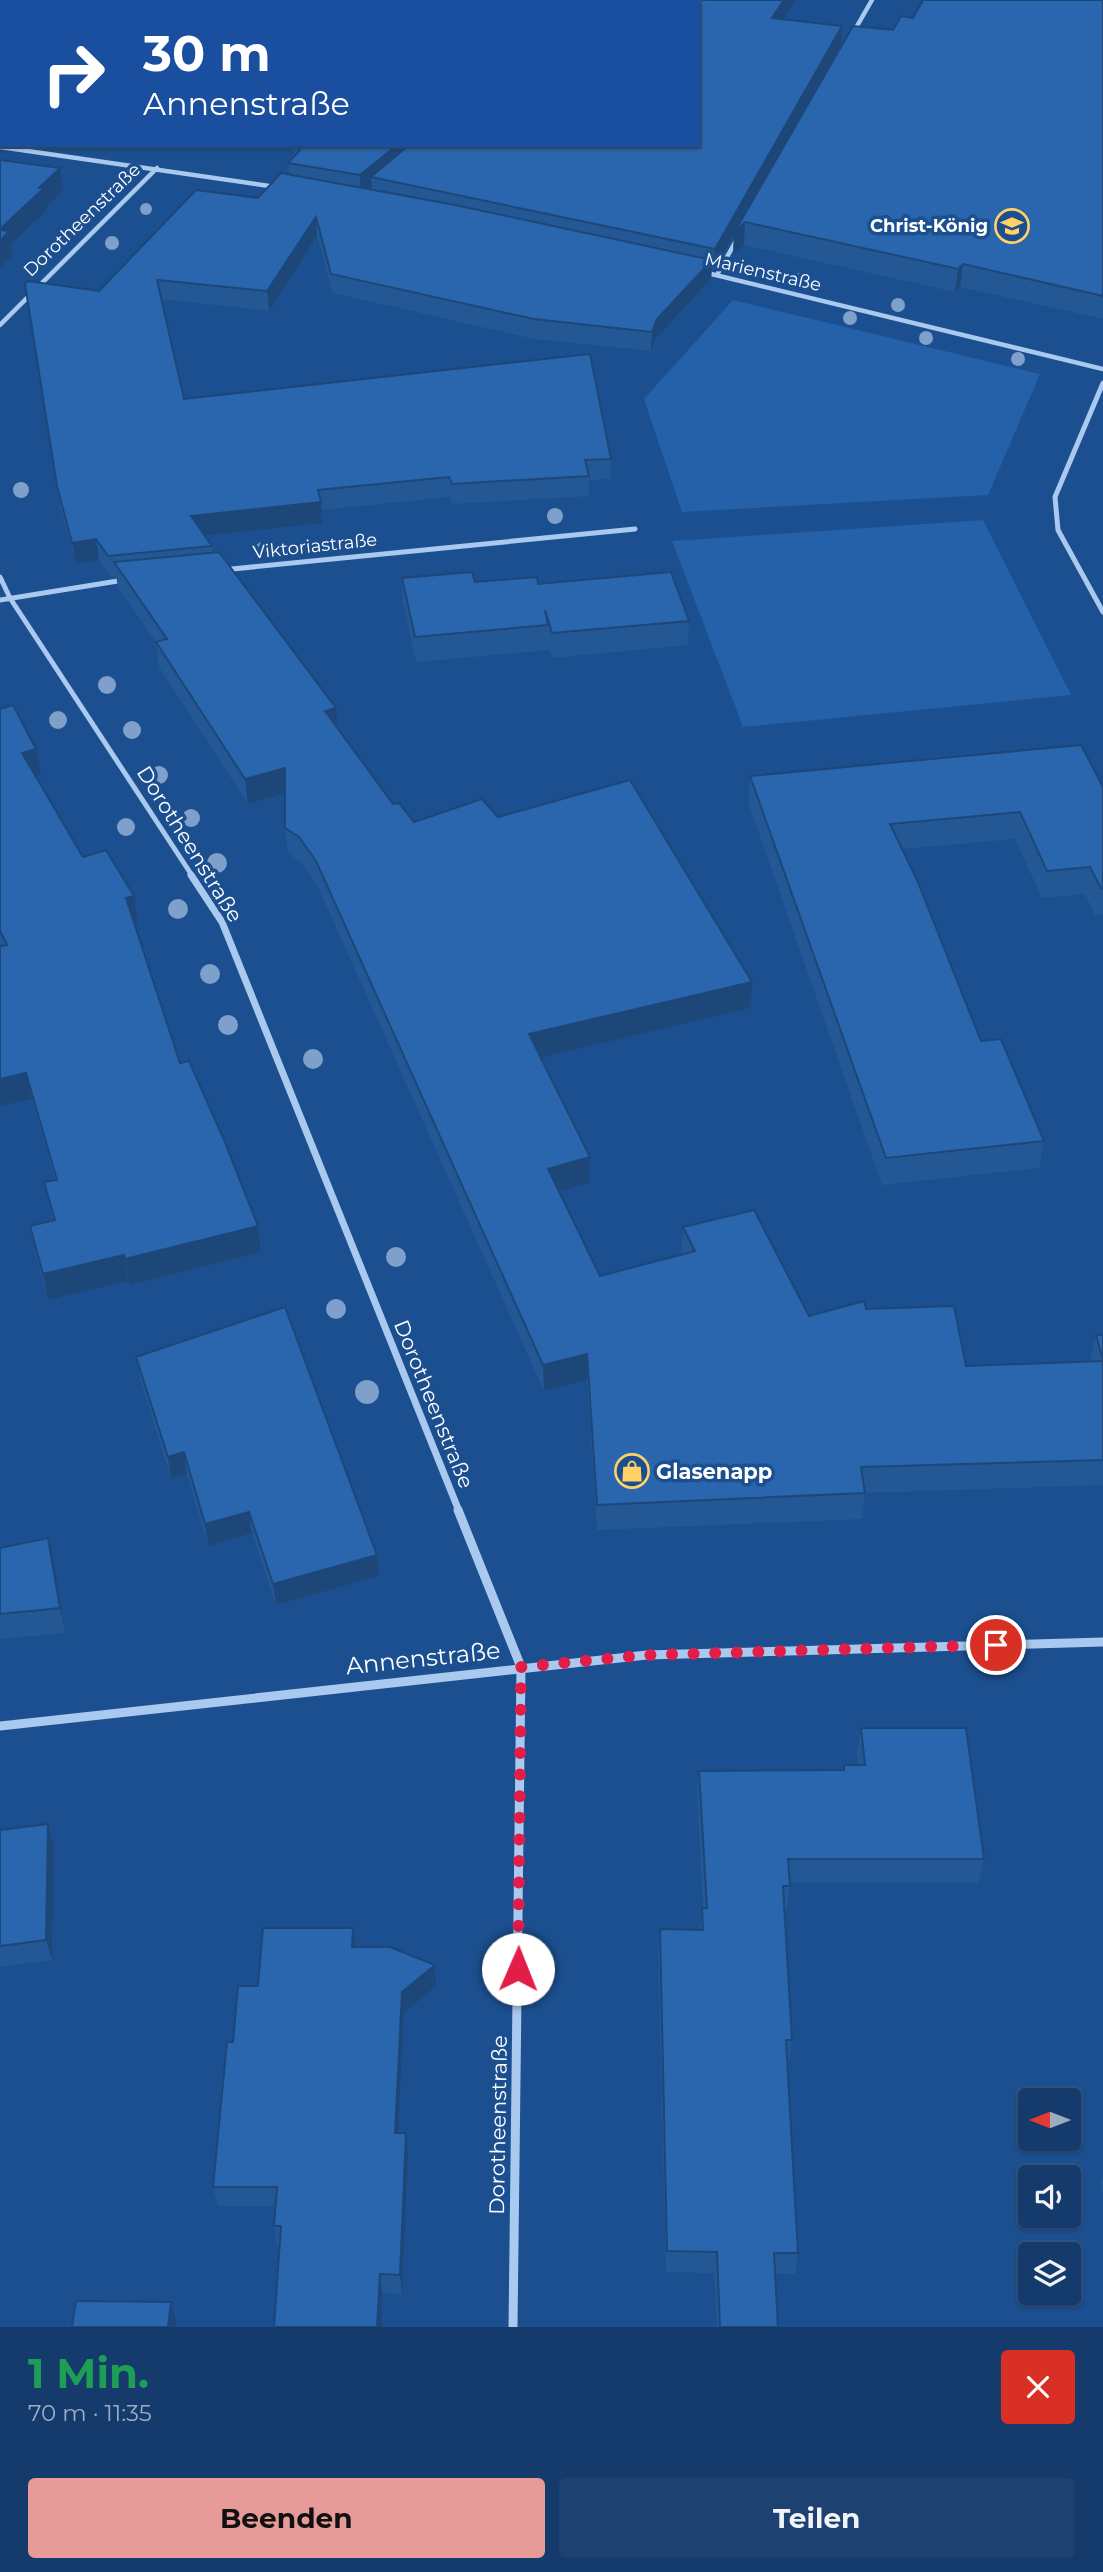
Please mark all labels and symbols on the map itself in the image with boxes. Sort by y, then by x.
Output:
street label: Dorotheenstraße [19,159,145,281]
school or university icon: Christ-König [993,207,1031,245]
place label: Christ-König [870,215,988,237]
street label: Marienstraße [703,248,824,296]
street label: Viktoriastraße [252,529,378,563]
street label: Dorotheenstraße [132,761,248,927]
street label: Dorotheenstraße [389,1316,479,1492]
shop icon: Glasenapp [613,1452,651,1490]
place label: Glasenapp [656,1459,772,1484]
pin [966,1615,1026,1675]
street label: Annenstraße [344,1635,502,1681]
position arrow [481,1932,555,2006]
street label: Dorotheenstraße [484,2035,512,2215]
north arrow [1018,2088,1082,2151]

